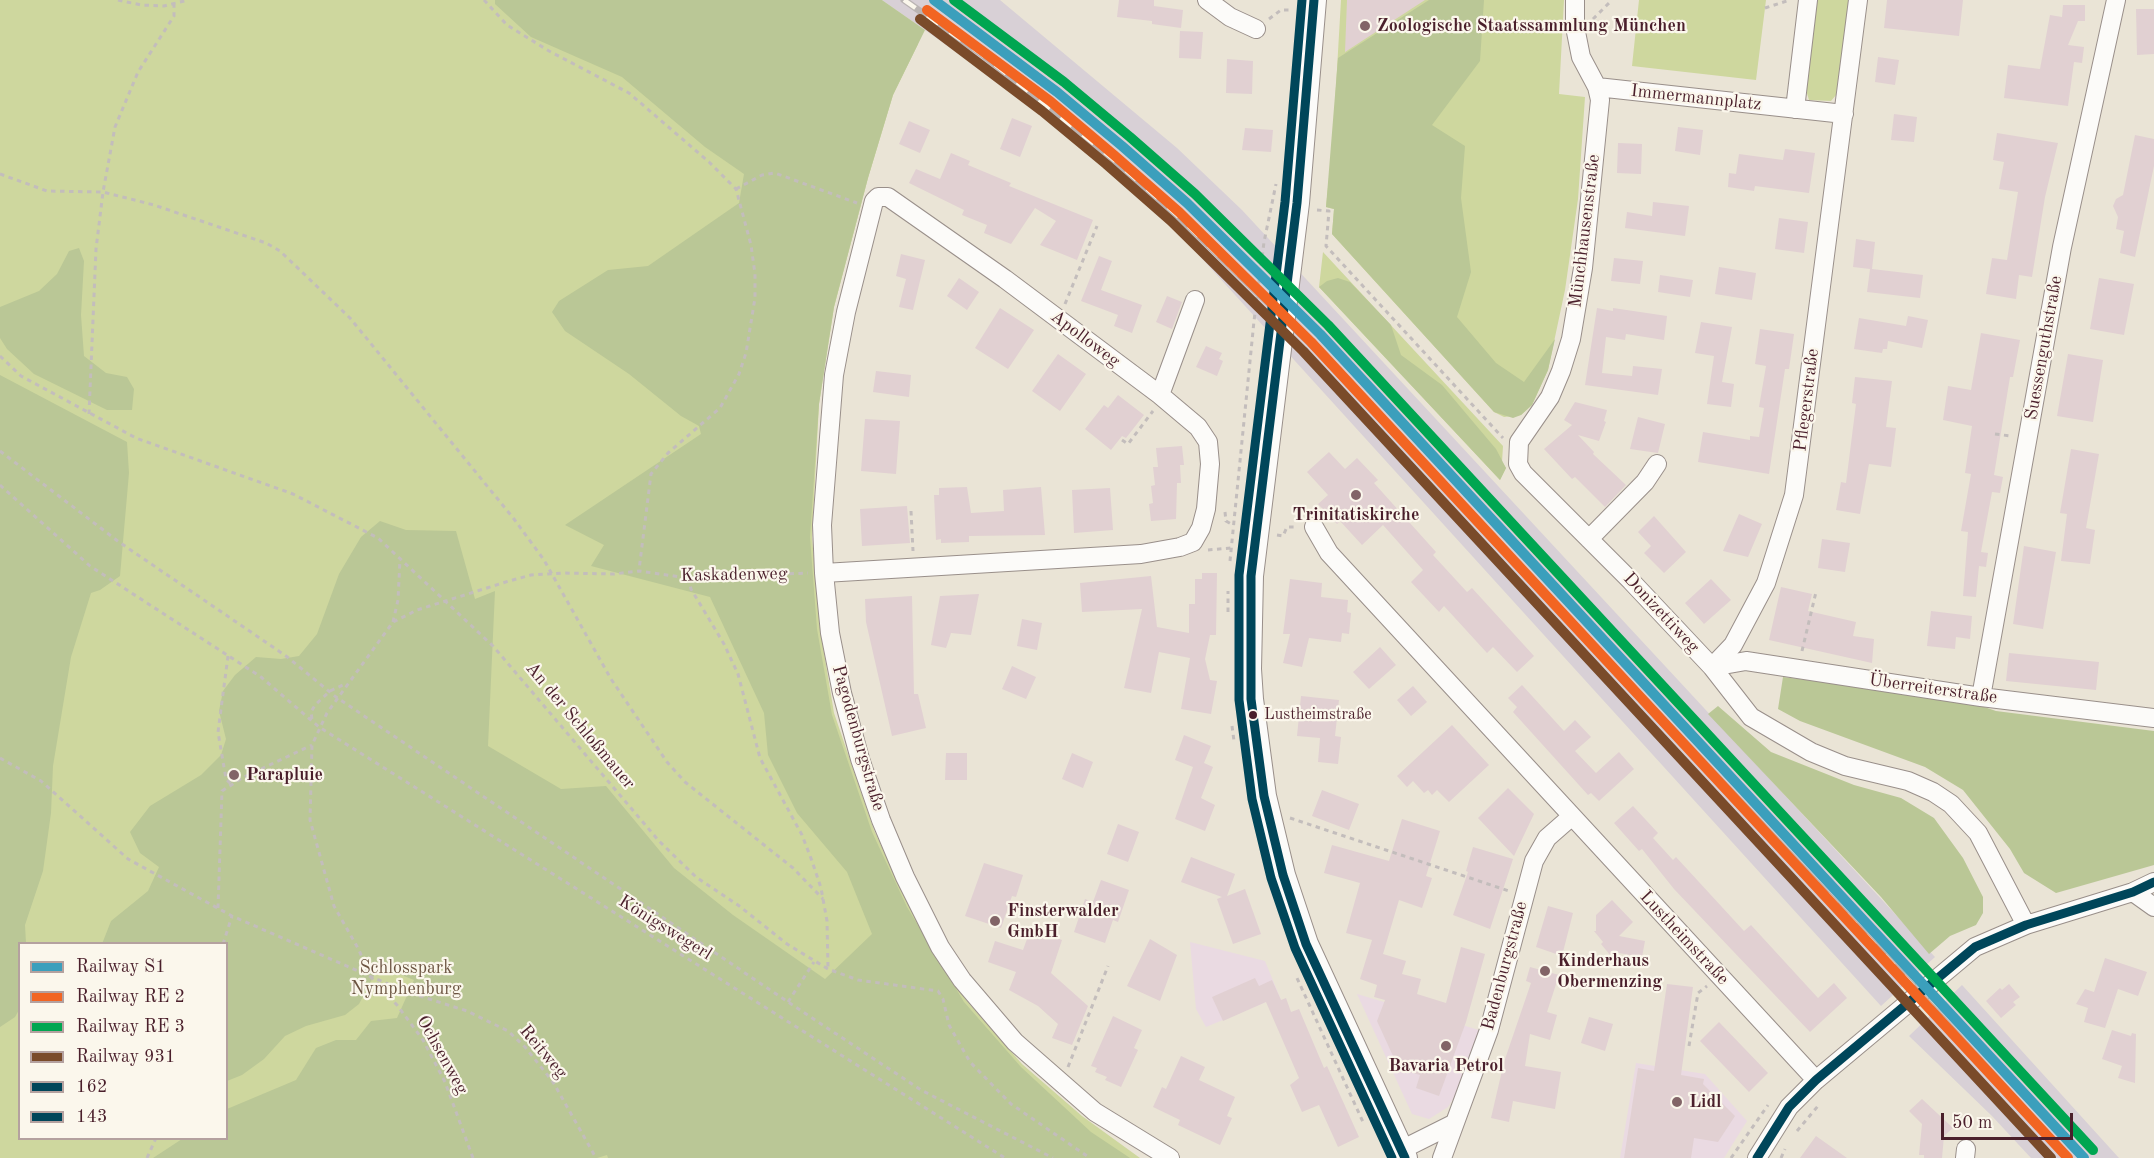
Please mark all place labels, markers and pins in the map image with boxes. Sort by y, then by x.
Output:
place label: Zoologische Staatssammlung München [1377,15,1686,37]
marker: Zoologische Staatssammlung München [1358,19,1372,33]
marker: Trinitatiskirche [1349,488,1363,502]
place label: Trinitatiskirche [1293,504,1419,526]
place label: Lustheimstraße [1264,705,1372,725]
marker: Lustheimstraße [1247,709,1259,721]
place label: Parapluie [246,764,323,786]
marker: Parapluie [227,768,241,782]
place label: Finsterwalder GmbH [1007,900,1119,942]
marker: Finsterwalder GmbH [988,914,1002,928]
place label: Kinderhaus Obermenzing [1557,950,1662,992]
marker: Kinderhaus Obermenzing [1538,964,1552,978]
marker: Bavaria Petrol [1439,1039,1453,1053]
place label: Bavaria Petrol [1388,1055,1504,1077]
place label: Lidl [1689,1091,1722,1113]
marker: Lidl [1670,1095,1684,1109]

